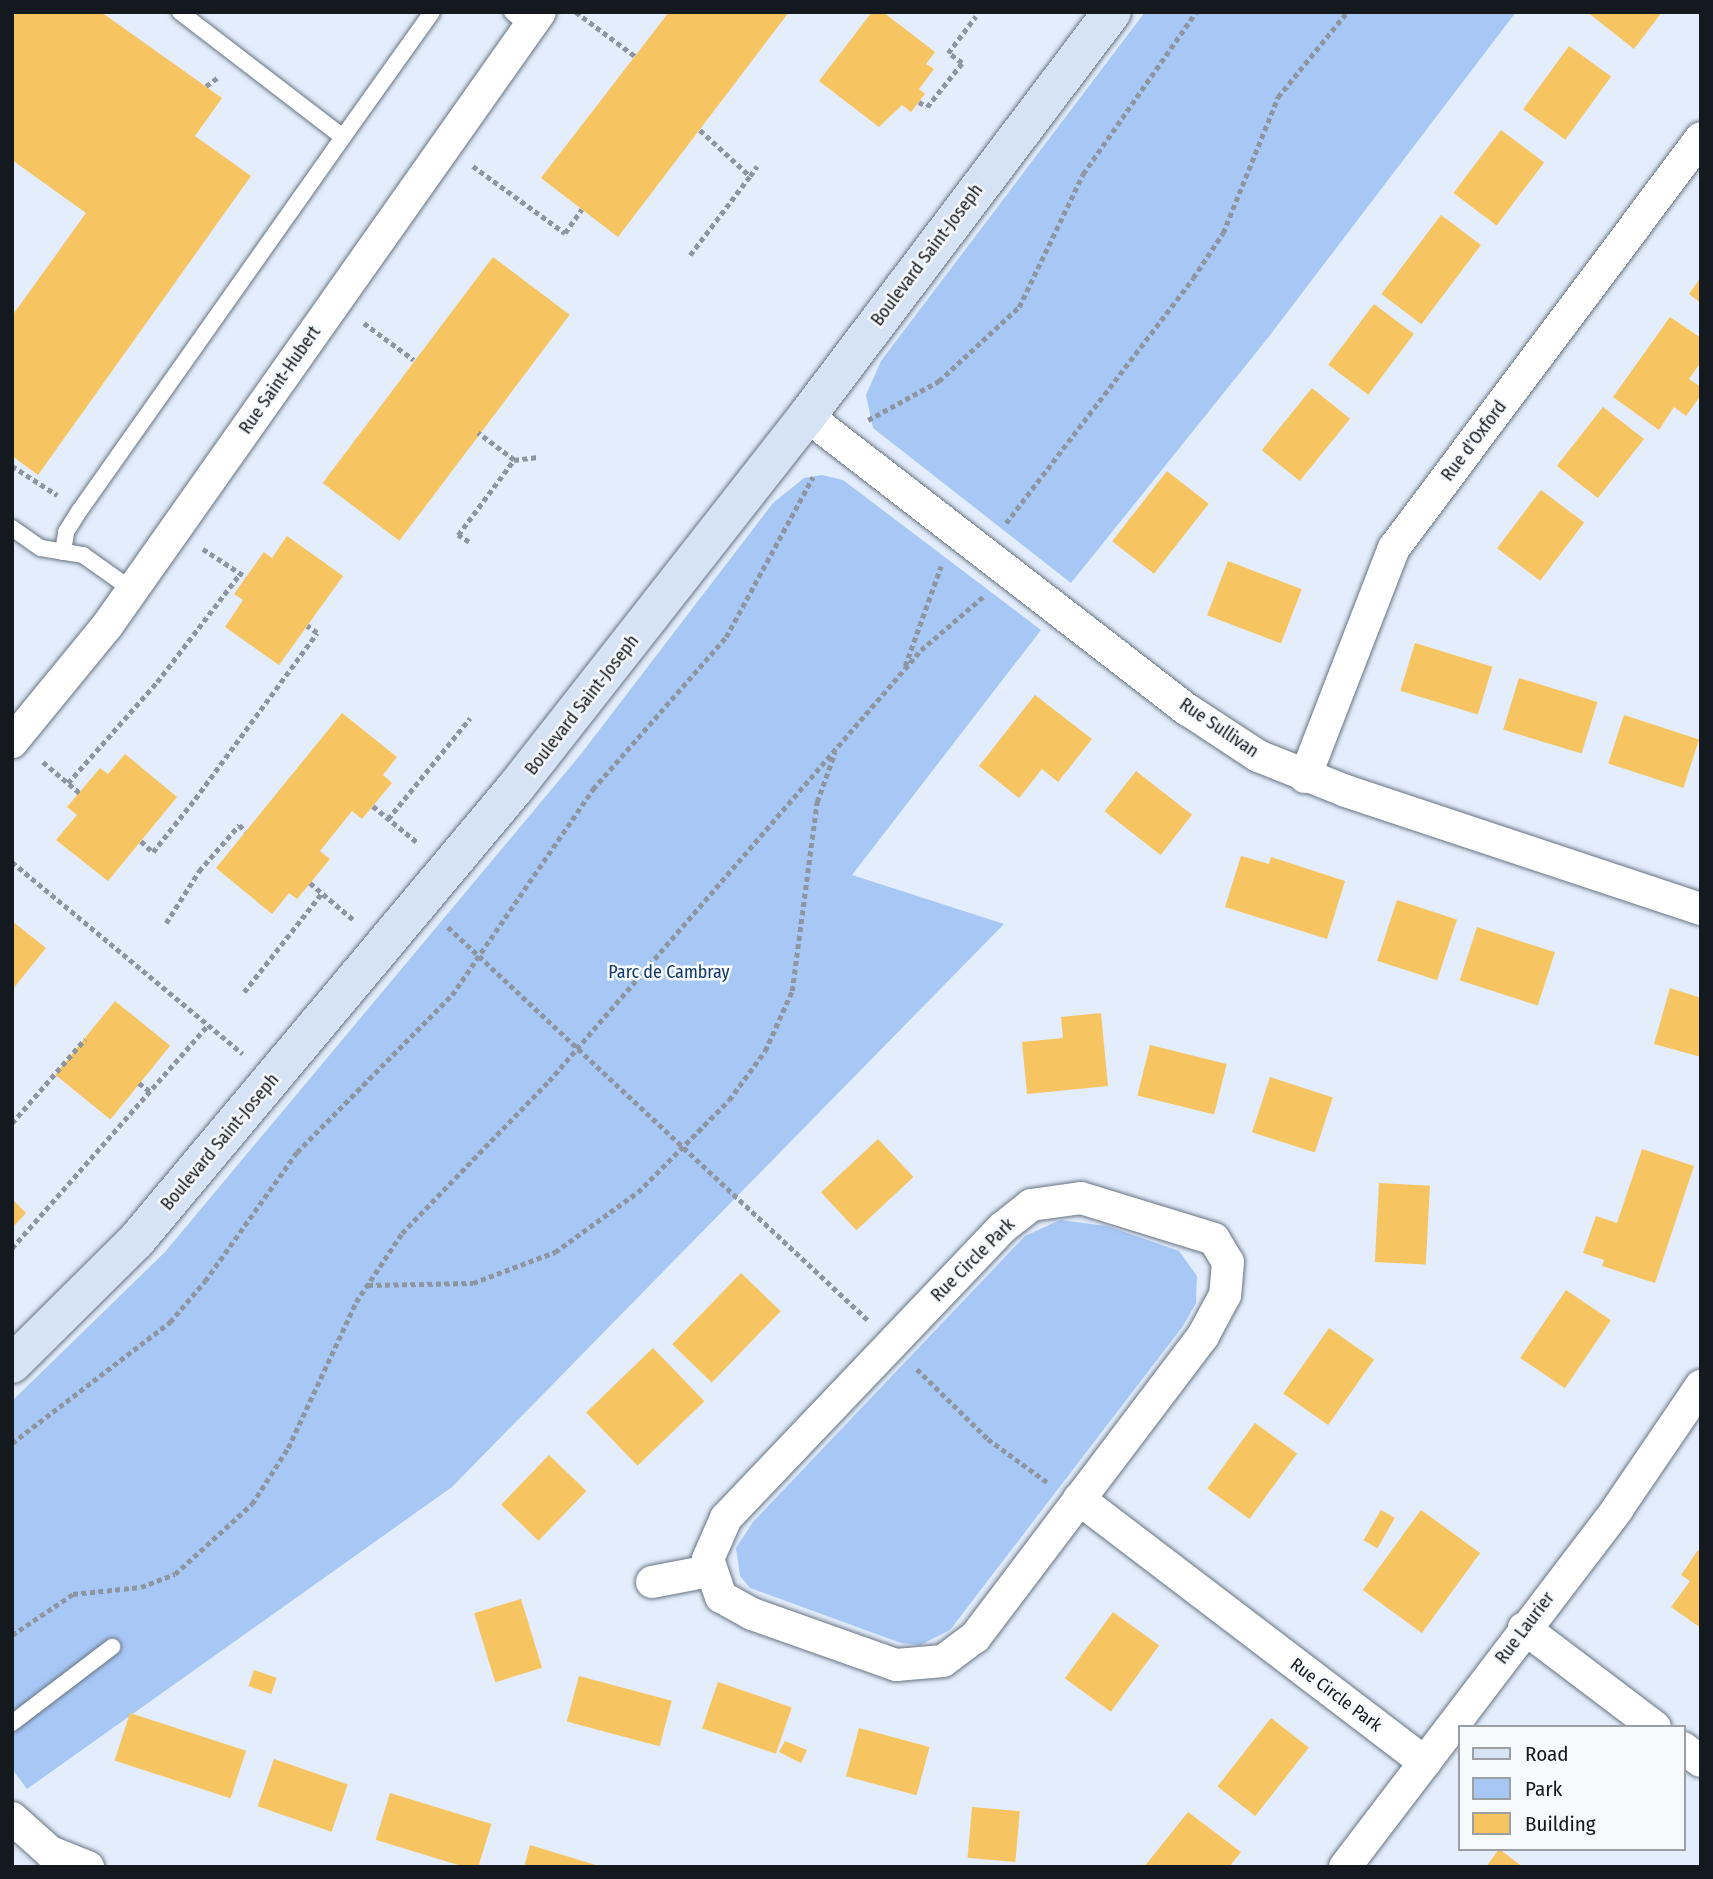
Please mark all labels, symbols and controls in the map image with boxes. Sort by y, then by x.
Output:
street label: Boulevard Saint-Joseph [867,180,987,330]
street label: Rue Saint-Hubert [235,322,325,438]
street label: Rue d'Oxford [1437,397,1511,485]
street label: Boulevard Saint-Joseph [521,631,643,779]
street label: Rue Sullivan [1175,694,1263,762]
park label: Parc de Cambray [608,961,730,983]
street label: Boulevard Saint-Joseph [156,1069,284,1215]
street label: Rue Circle Park [927,1214,1019,1306]
street label: Rue Laurier [1491,1588,1559,1668]
street label: Rue Circle Park [1286,1653,1386,1737]
legend [1458,1725,1685,1851]
text: Road [1525,1741,1569,1767]
text: Park [1525,1776,1562,1802]
text: Building [1525,1811,1596,1837]

